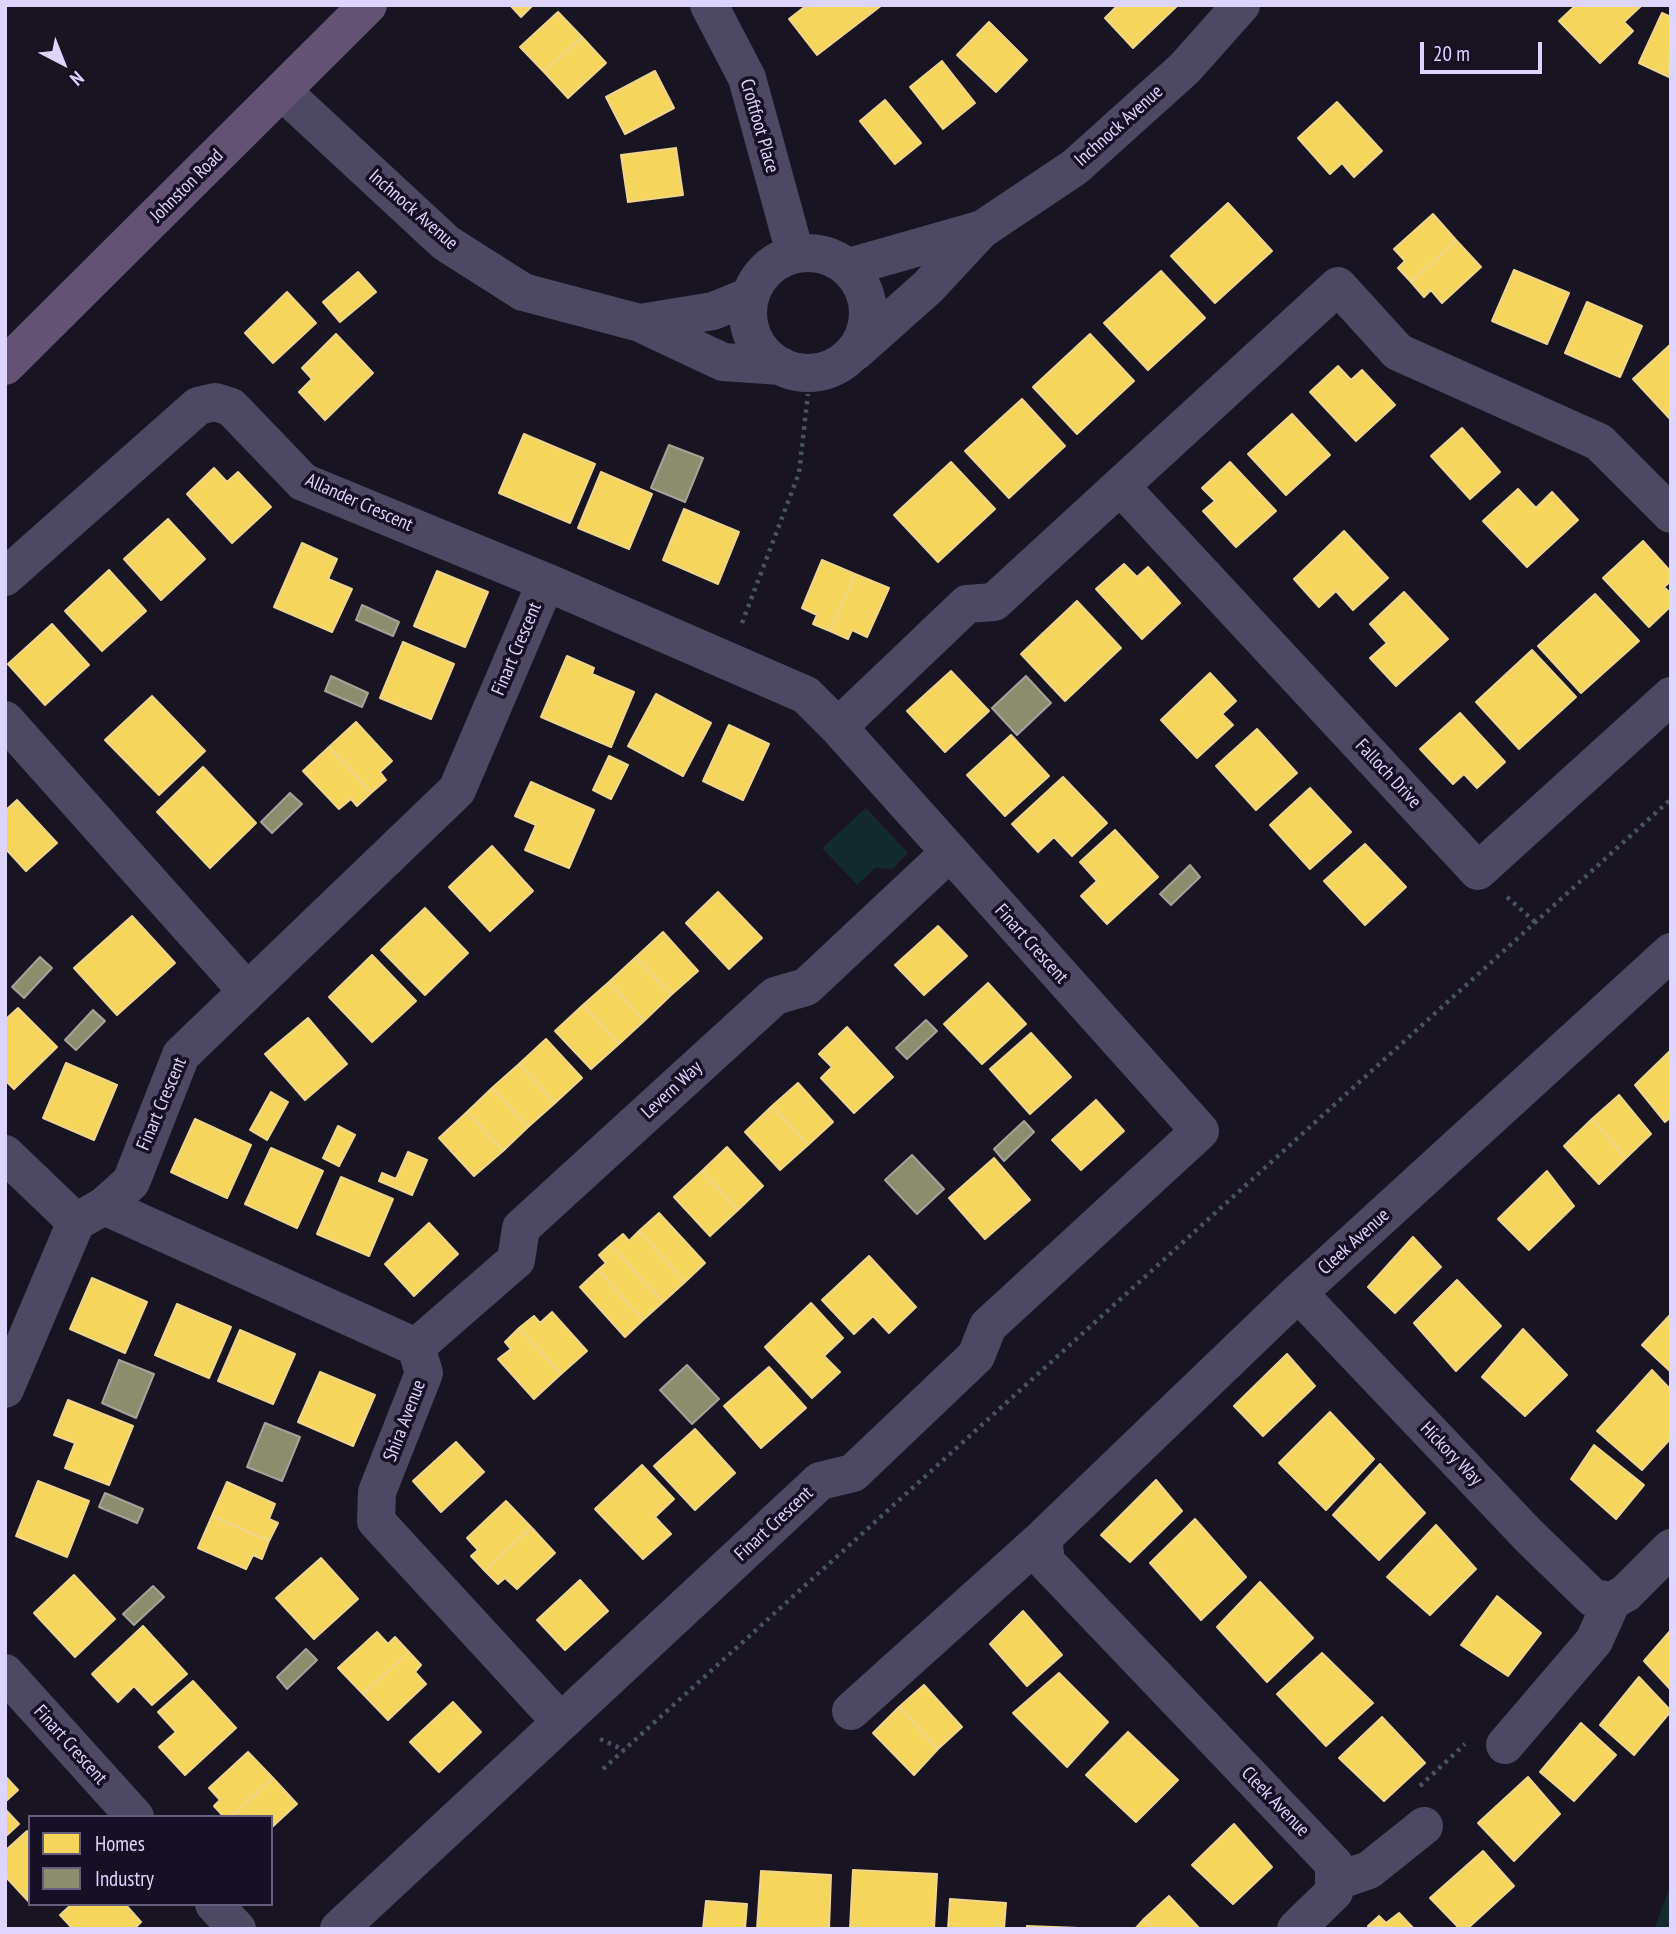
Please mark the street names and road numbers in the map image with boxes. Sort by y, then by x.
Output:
street label: Croftfoot Place [735,76,783,176]
street label: Inchnock Avenue [1070,81,1168,171]
street label: Johnston Road [146,145,228,227]
street label: Inchnock Avenue [364,165,462,255]
street label: Allander Crescent [302,469,416,537]
street label: Finart Crescent [487,599,547,699]
street label: Falloch Drive [1350,735,1426,813]
street label: Finart Crescent [990,900,1072,988]
street label: Finart Crescent [132,1054,192,1154]
street label: Levern Way [637,1056,707,1124]
street label: Cleek Avenue [1314,1204,1394,1280]
street label: Shira Avenue [379,1377,431,1465]
street label: Hickory Way [1415,1417,1487,1491]
street label: Finart Crescent [730,1482,818,1566]
street label: Finart Crescent [29,1701,111,1789]
street label: Cleek Avenue [1236,1762,1314,1842]

